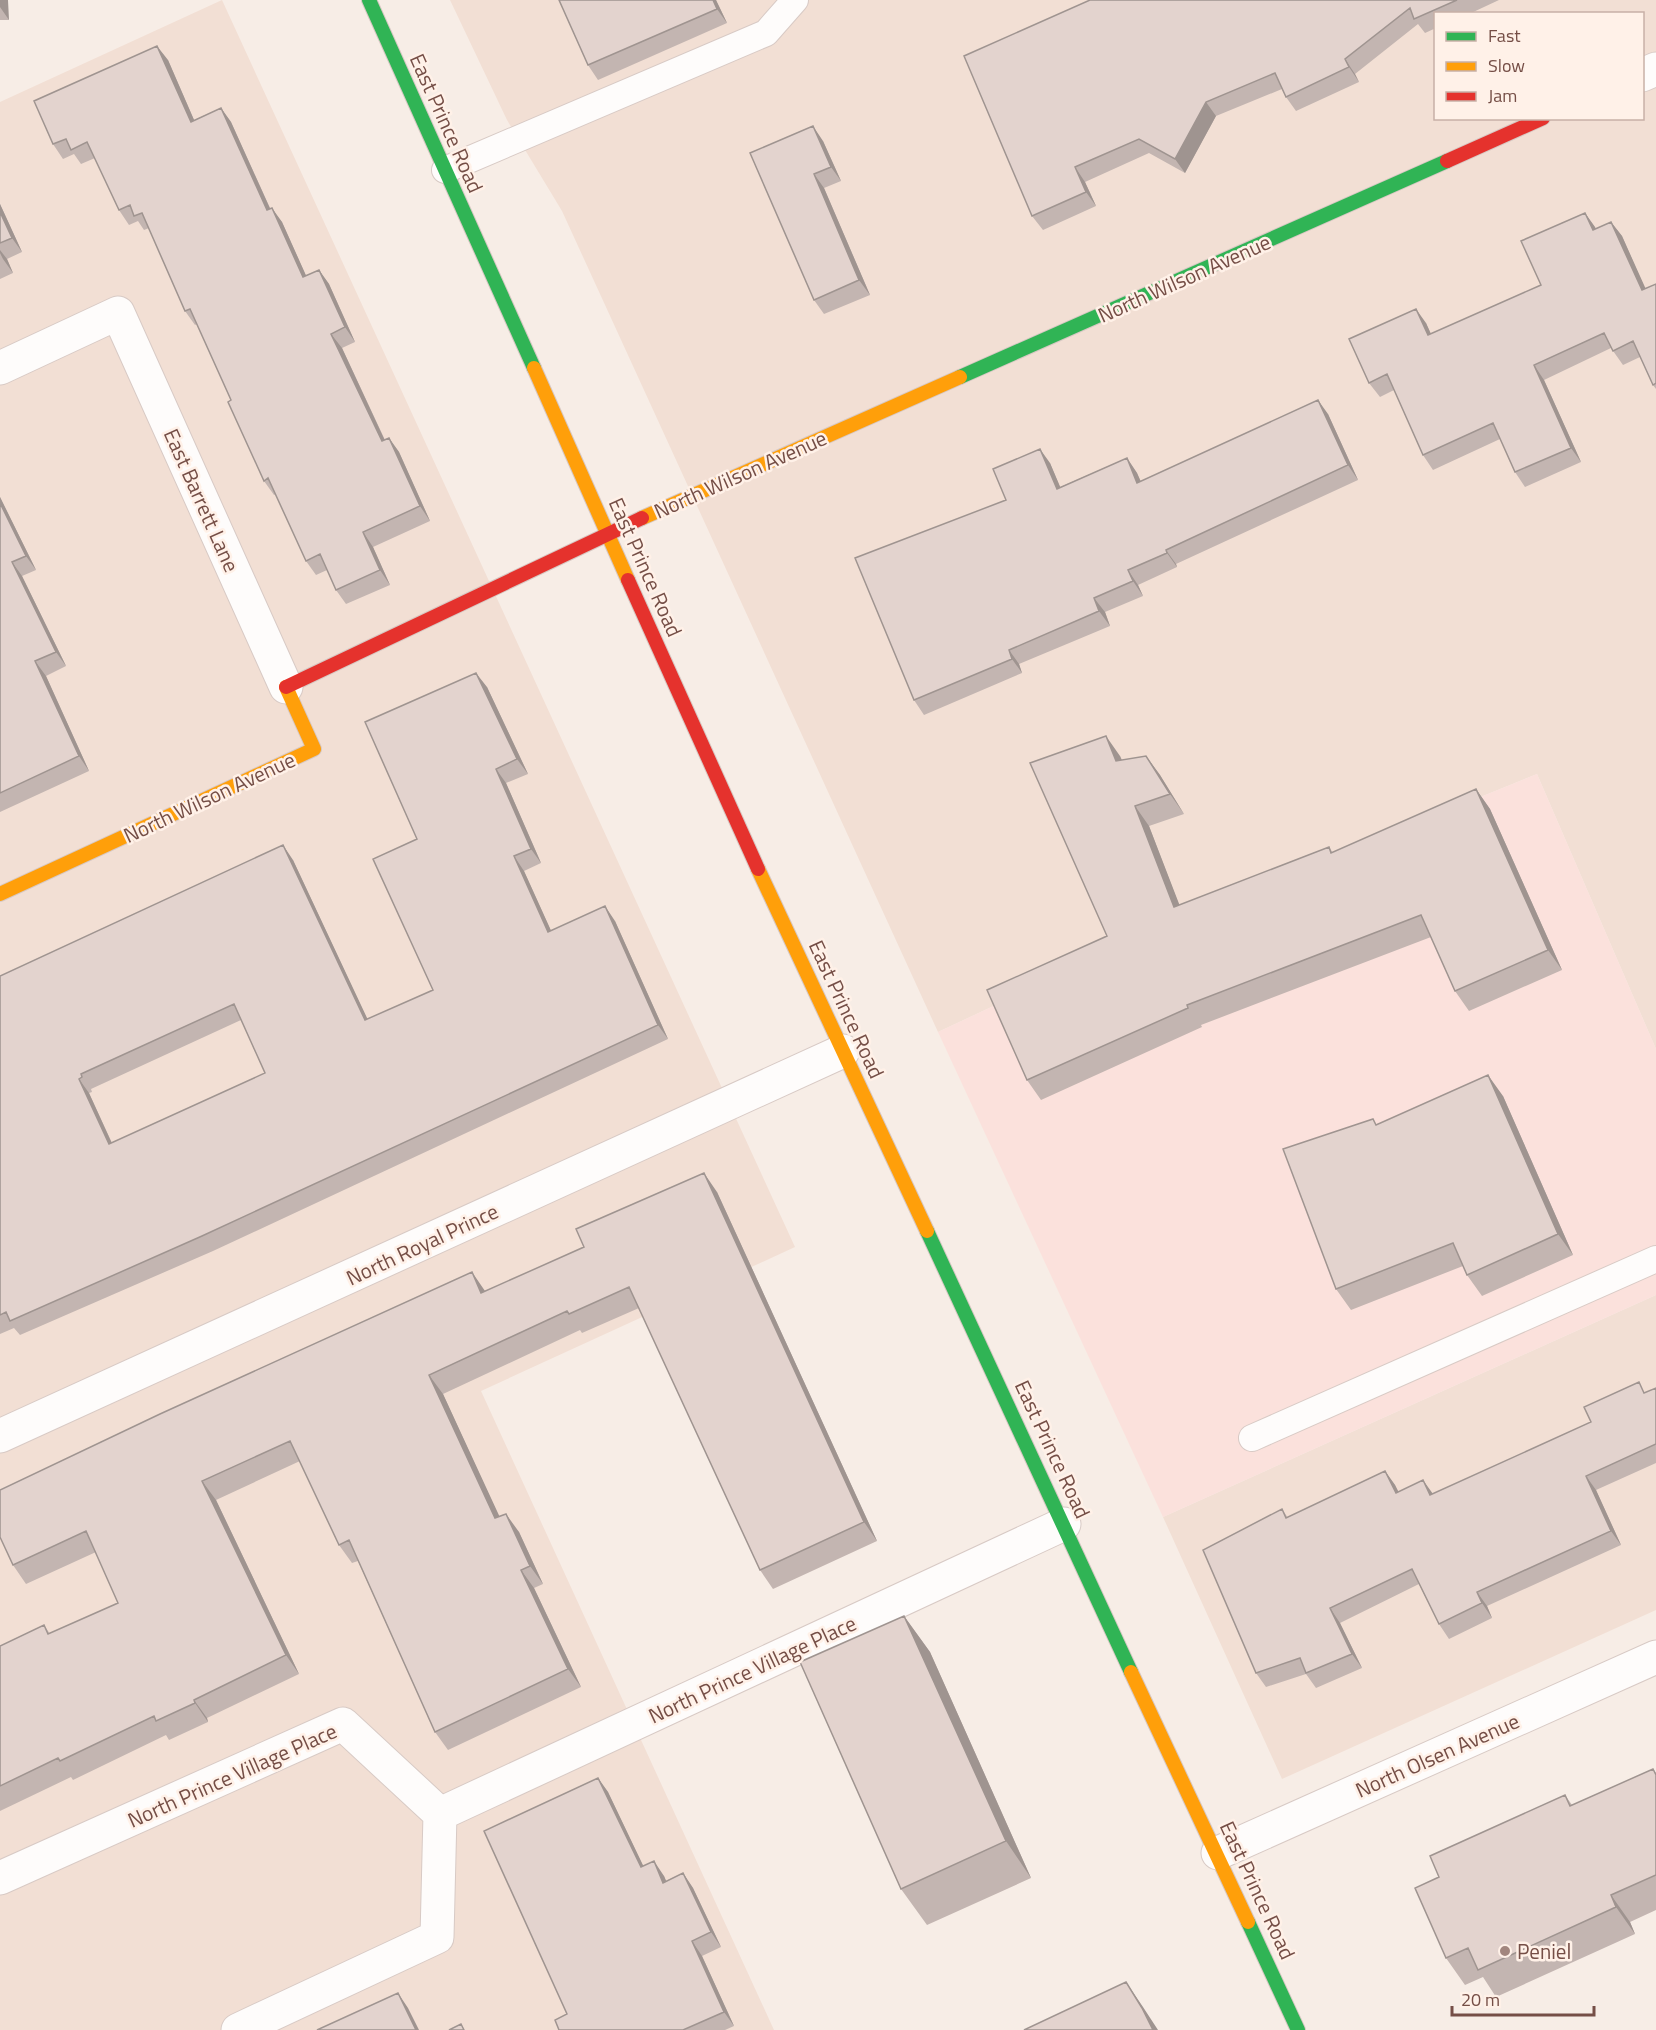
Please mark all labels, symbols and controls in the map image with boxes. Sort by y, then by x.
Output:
legend [1434,12,1644,120]
text: Fast [1488,22,1521,49]
street label: East Prince Road [402,48,492,198]
text: Slow [1488,52,1525,79]
text: Jam [1488,82,1517,109]
street label: North Wilson Avenue [1092,226,1276,330]
street label: North Wilson Avenue [648,422,832,526]
street label: East Barrett Lane [156,423,248,577]
street label: East Prince Road [601,492,691,642]
street label: North Wilson Avenue [118,743,300,851]
street label: East Prince Road [801,935,893,1083]
street label: North Royal Prince [341,1195,503,1293]
street label: East Prince Road [1007,1375,1099,1523]
street label: North Prince Village Place [643,1607,861,1731]
street label: North Olsen Avenue [1350,1705,1524,1805]
street label: North Prince Village Place [122,1714,342,1836]
street label: East Prince Road [1212,1816,1304,1964]
place label: Peniel [1517,1935,1571,1967]
marker: Peniel [1498,1944,1512,1958]
scale bar [1452,1979,1594,2017]
text: 20 m [1461,1986,1500,2013]

